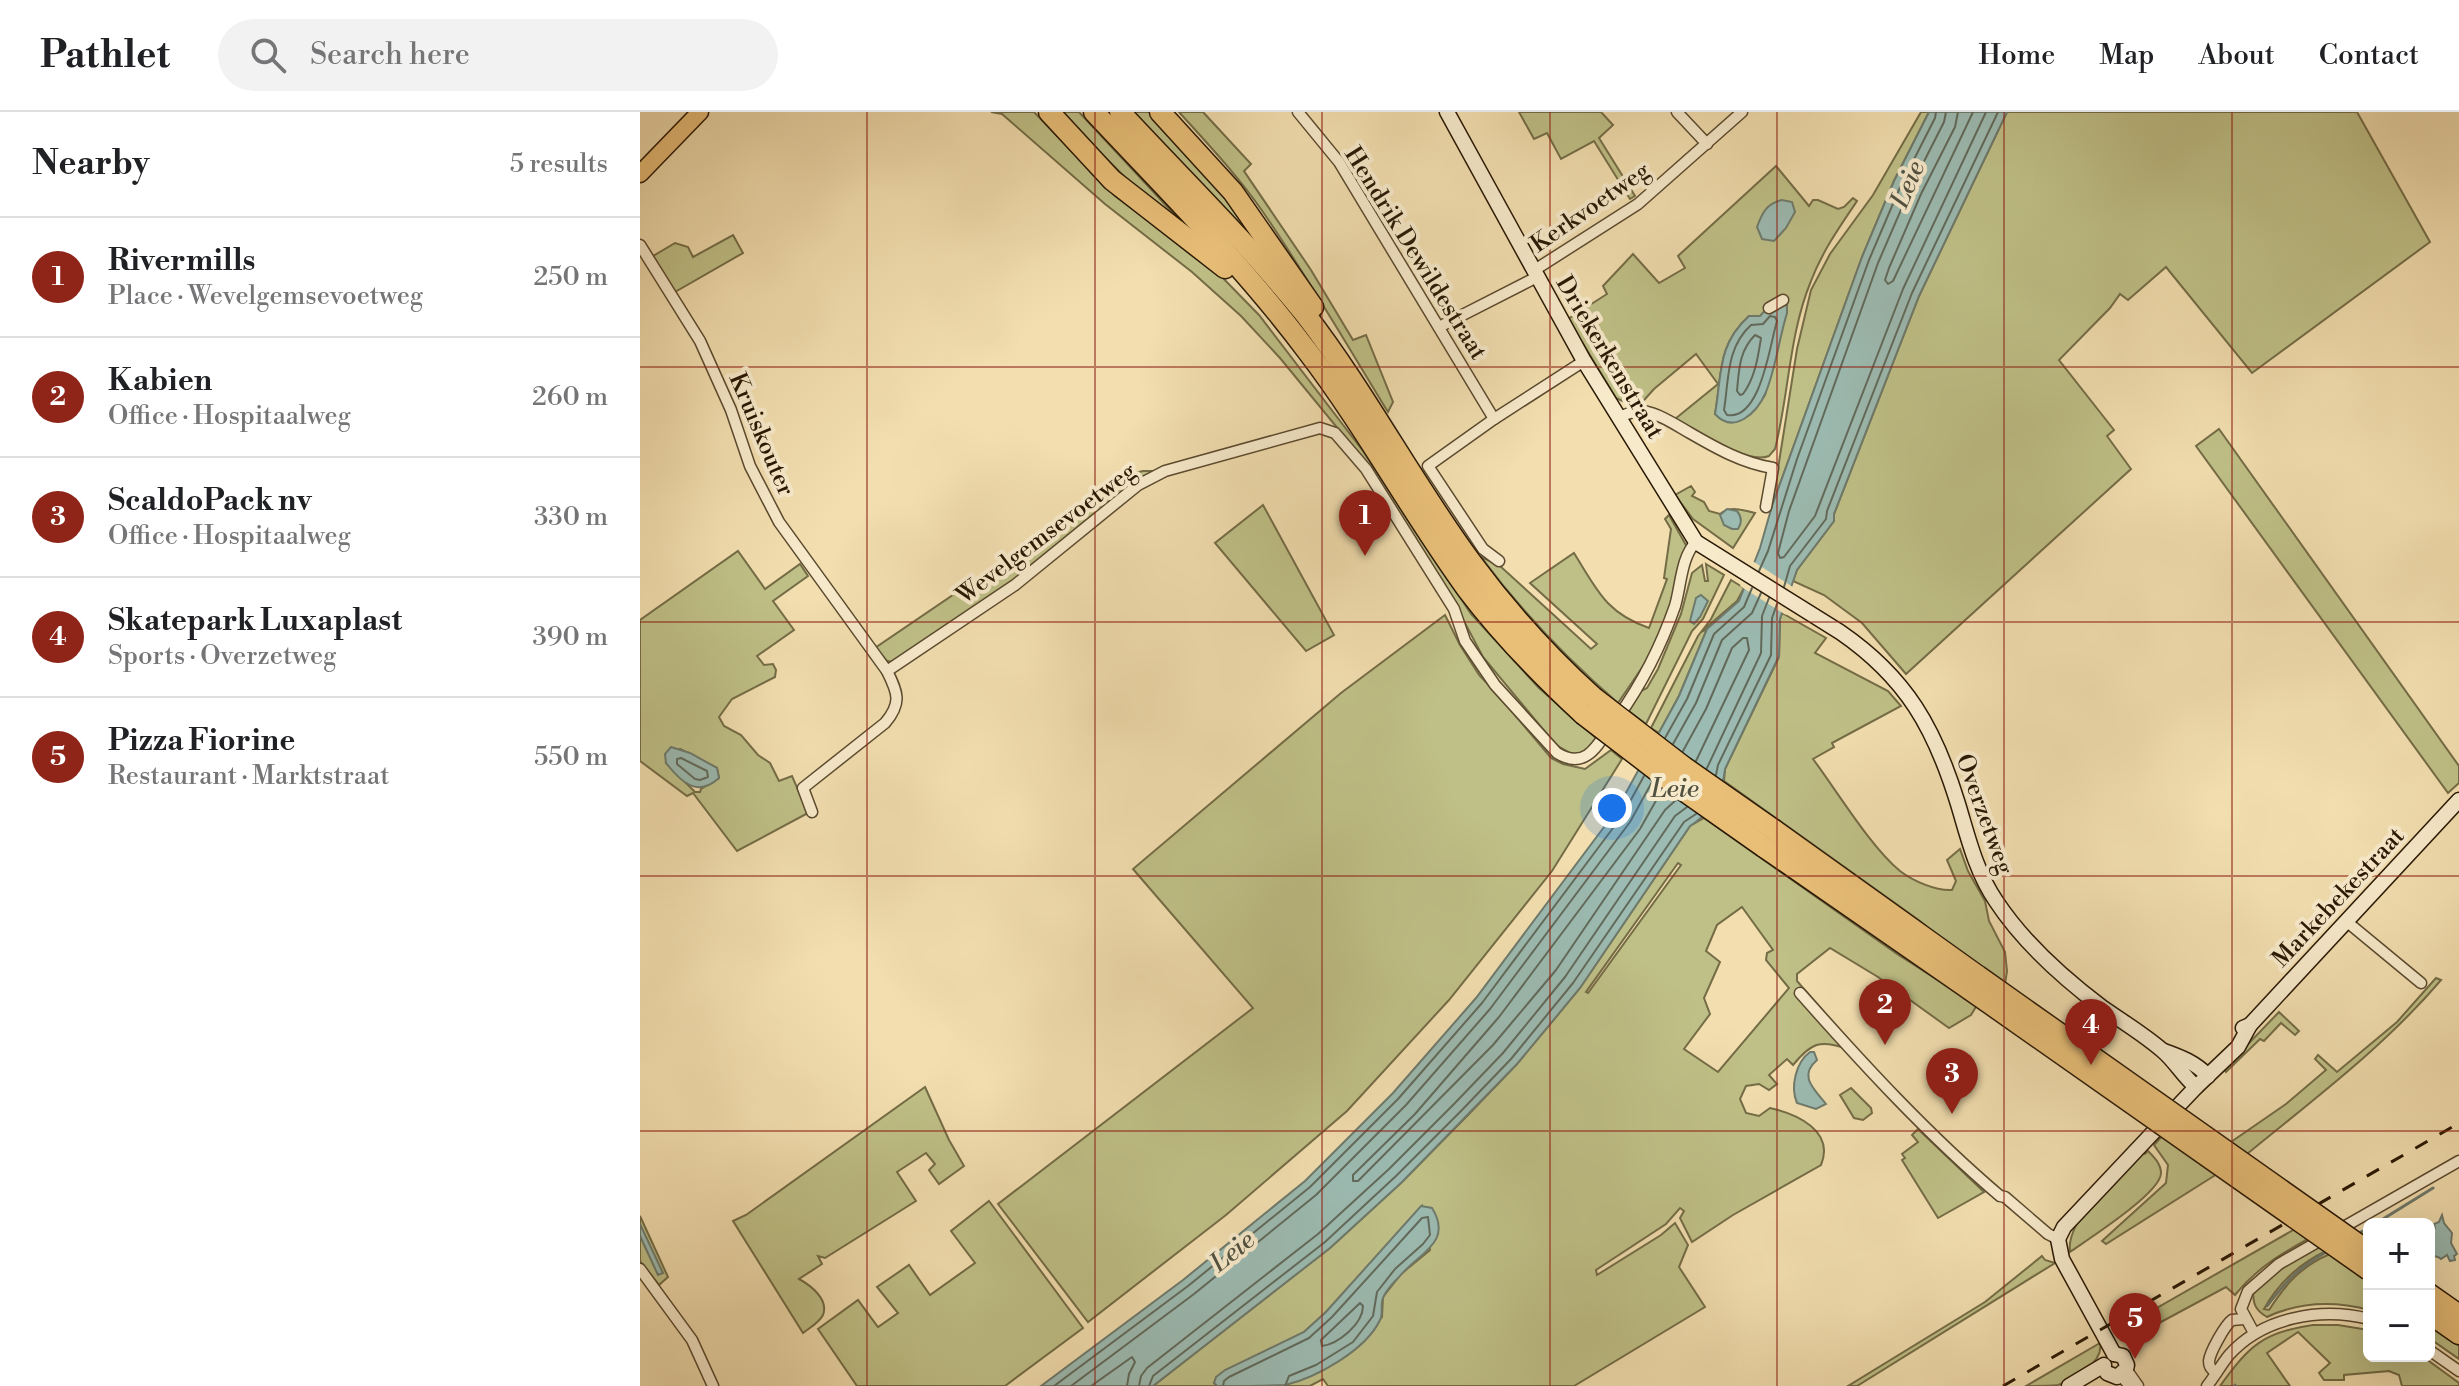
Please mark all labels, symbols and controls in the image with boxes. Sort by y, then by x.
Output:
search box [218,19,778,91]
text: Pathlet [40,32,170,79]
icon: search [246,33,290,77]
text: Search here [310,36,470,74]
text: Home [1979,38,2055,73]
text: Map [2099,38,2154,73]
text: About [2198,38,2275,73]
text: Contact [2319,38,2419,73]
street label: Hendrik Dewildestraat [1337,141,1493,366]
text: Nearby [32,143,150,185]
text: 5 results [510,148,608,180]
street label: Kerkvoetweg [1525,155,1656,260]
water label: Leie [1883,156,1932,214]
text: Rivermills [108,242,255,280]
text: 1 [52,261,64,293]
text: 250 m [533,261,608,293]
street label: Driekerkenstraat [1549,270,1670,445]
text: Place · Wevelgemsevoetweg [108,280,423,312]
text: Kabien [108,362,212,400]
street label: Kruiskouter [722,368,800,500]
text: 2 [50,381,66,413]
text: 260 m [532,381,608,413]
text: Office · Hospitaalweg [108,400,351,432]
street label: Wevelgemsevoetweg [950,456,1143,612]
text: ScaldoPack nv [108,482,311,520]
pin: 1 [1339,490,1391,556]
text: 3 [50,501,66,533]
text: 330 m [534,501,608,533]
text: Office · Hospitaalweg [108,520,351,552]
text: Skatepark Luxaplast [108,602,402,640]
text: 4 [49,621,67,653]
text: 390 m [533,621,608,653]
text: Sports · Overzetweg [108,640,337,672]
text: Pizza Fiorine [108,722,295,760]
text: 5 [50,741,66,773]
text: 550 m [534,741,608,773]
street label: Overzetweg [1948,750,2020,879]
text: Restaurant · Marktstraat [108,760,389,792]
water label: Leie [1650,773,1699,805]
your location [1592,788,1632,828]
street label: Markebekestraat [2266,821,2412,974]
pin: 2 [1859,979,1911,1045]
pin: 4 [2065,999,2117,1065]
pin: 3 [1926,1048,1978,1114]
map controls [2363,1218,2435,1362]
button: + [2363,1218,2435,1290]
water label: Leie [1203,1224,1261,1280]
button: − [2363,1290,2435,1362]
pin: 5 [2109,1293,2161,1359]

